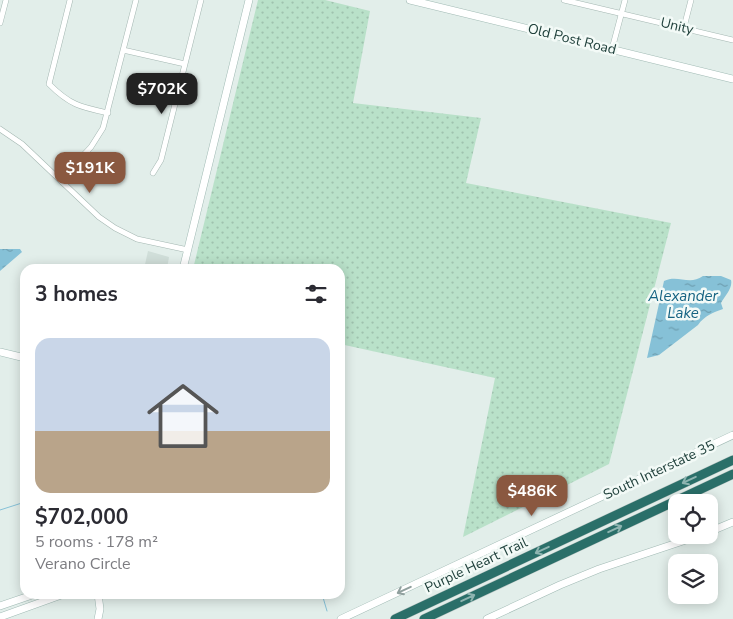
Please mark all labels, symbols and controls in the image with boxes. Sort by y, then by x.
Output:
street label: Unity [659,13,696,39]
street label: Old Post Road [526,19,618,59]
pin: $702K [127,72,197,115]
text: $702K [137,78,187,100]
pin: $191K [55,152,125,194]
text: $191K [65,157,115,179]
text: 3 homes [35,280,118,308]
icon: filters [302,280,330,308]
water label: Alexander Lake [647,286,718,323]
icon: home [138,371,228,461]
street label: South Interstate 35 [600,436,718,504]
pin: $486K [497,474,567,517]
one-way arrow [682,476,697,486]
text: $486K [507,480,557,502]
map controls [668,494,718,604]
button: locate [668,494,718,544]
text: $702,000 [35,503,128,531]
one-way arrow [607,524,622,533]
text: 5 rooms · 178 m² [35,531,158,553]
street label: Purple Heart Trail [421,532,531,597]
one-way arrow [535,545,550,555]
text: Verano Circle [35,553,131,575]
button: layers [668,554,718,604]
one-way arrow [397,586,412,595]
one-way arrow [460,593,475,602]

